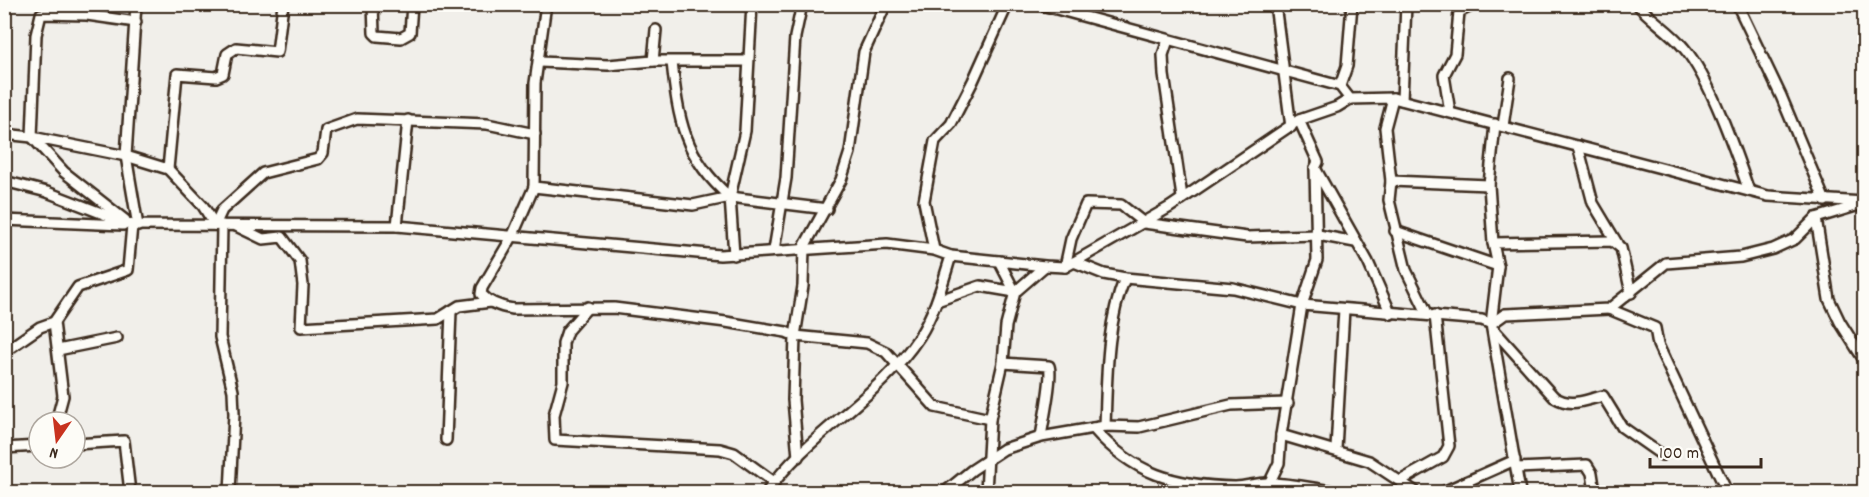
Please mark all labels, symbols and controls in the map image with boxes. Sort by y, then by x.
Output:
north arrow [27,410,87,470]
scale bar [1650,431,1761,469]
text: N [47,440,61,464]
text: 100 m [1659,442,1699,467]

